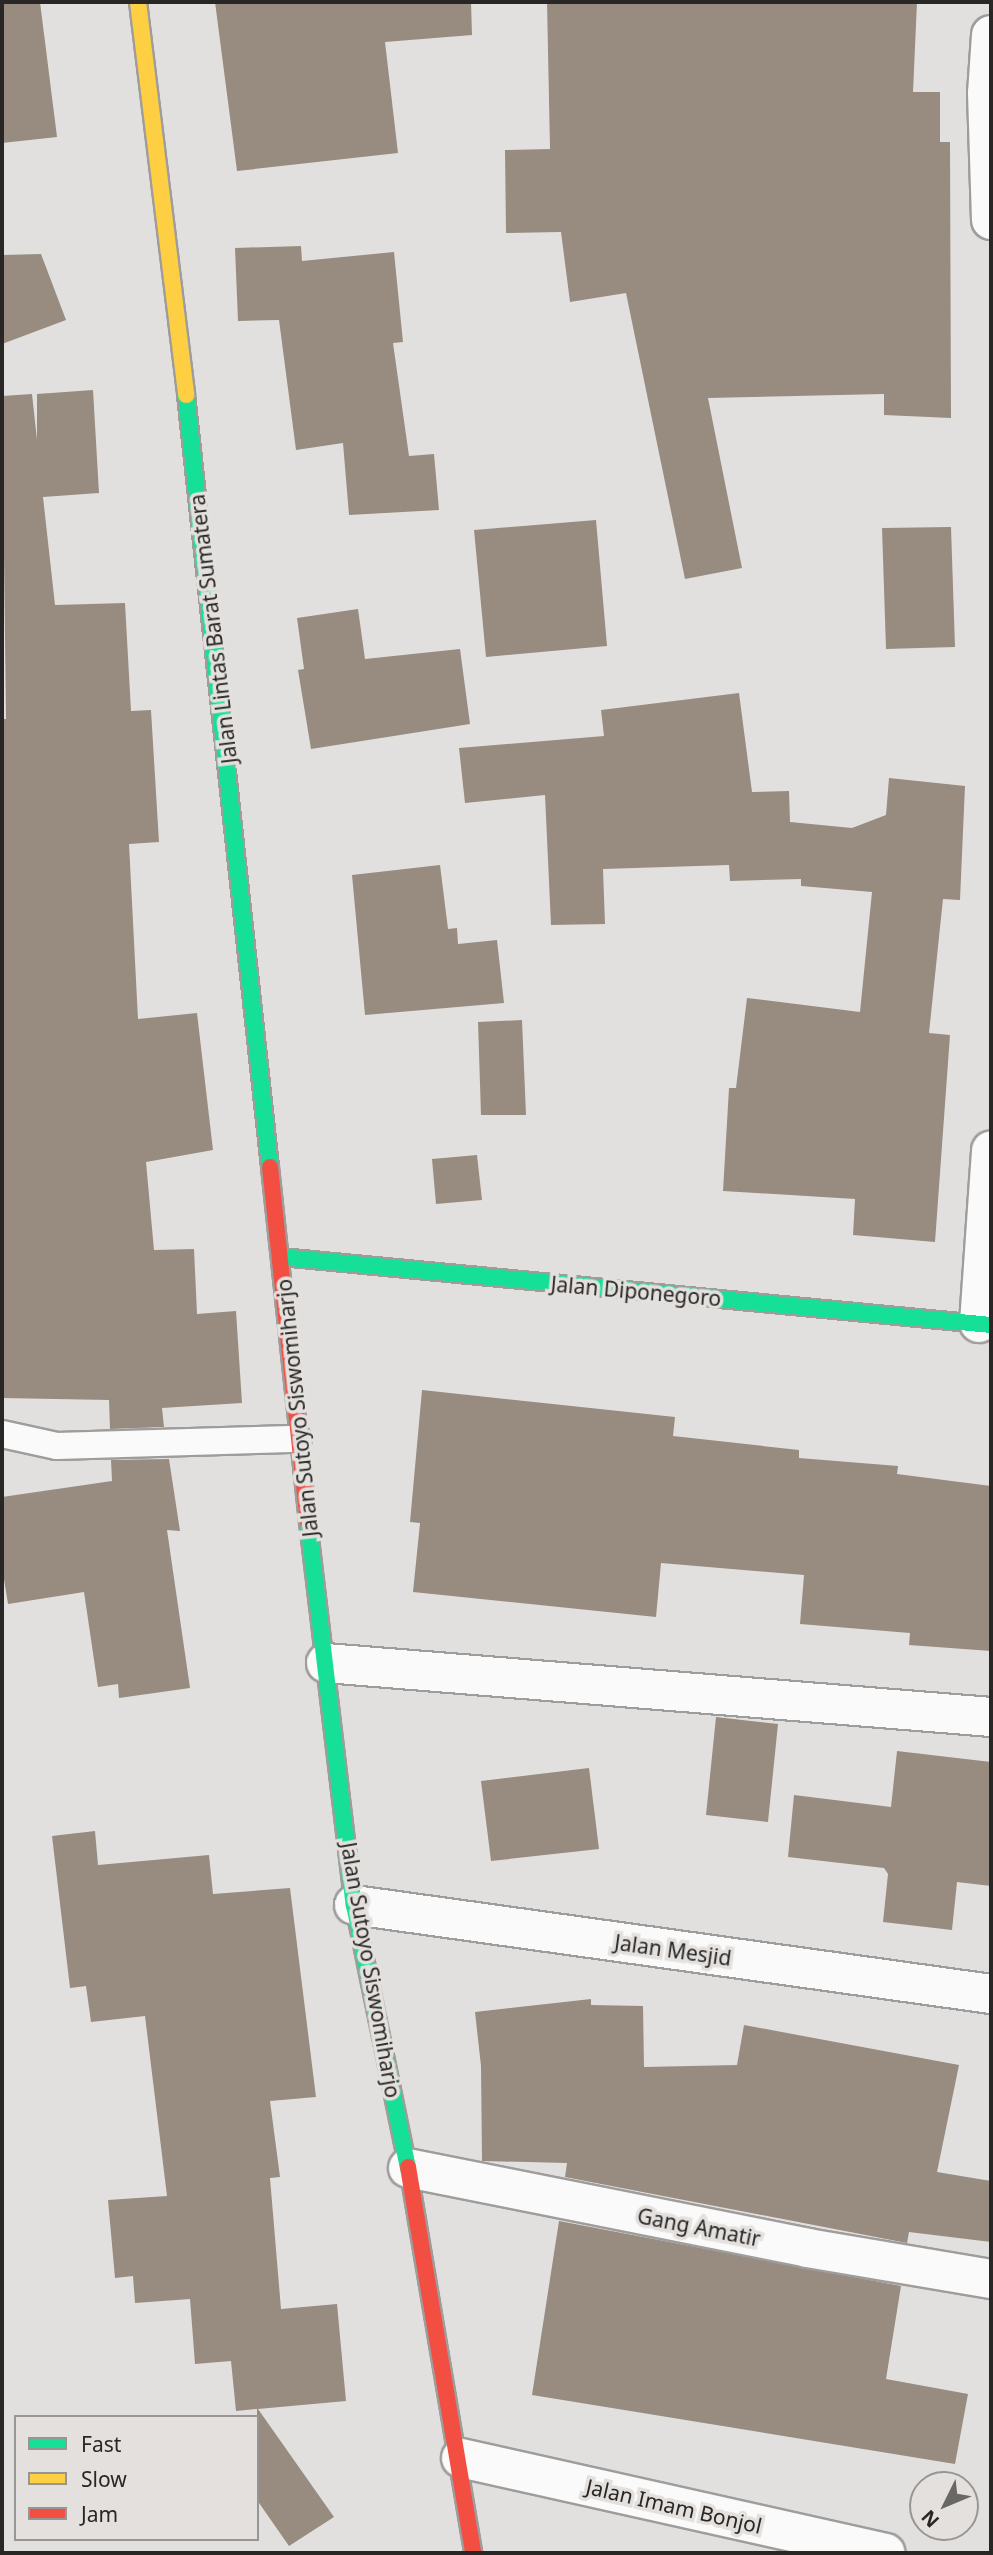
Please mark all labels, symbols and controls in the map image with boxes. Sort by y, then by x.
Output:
street label: Jalan Lintas Barat Sumatera [184,493,242,765]
street label: Jalan Diponegoro [550,1271,722,1311]
street label: Jalan Sutoyo Siswomiharjo [271,1278,323,1538]
street label: Jalan Sutoyo Siswomiharjo [336,1840,406,2100]
street label: Jalan Mesjid [613,1929,733,1971]
street label: Gang Amatir [635,2203,763,2251]
legend [14,2415,259,2541]
text: Fast [81,2430,121,2458]
text: Slow [81,2465,127,2493]
north arrow [909,2471,979,2541]
street label: Jalan Imam Bonjol [584,2474,764,2538]
text: Jam [81,2500,118,2528]
text: N [915,2504,945,2533]

